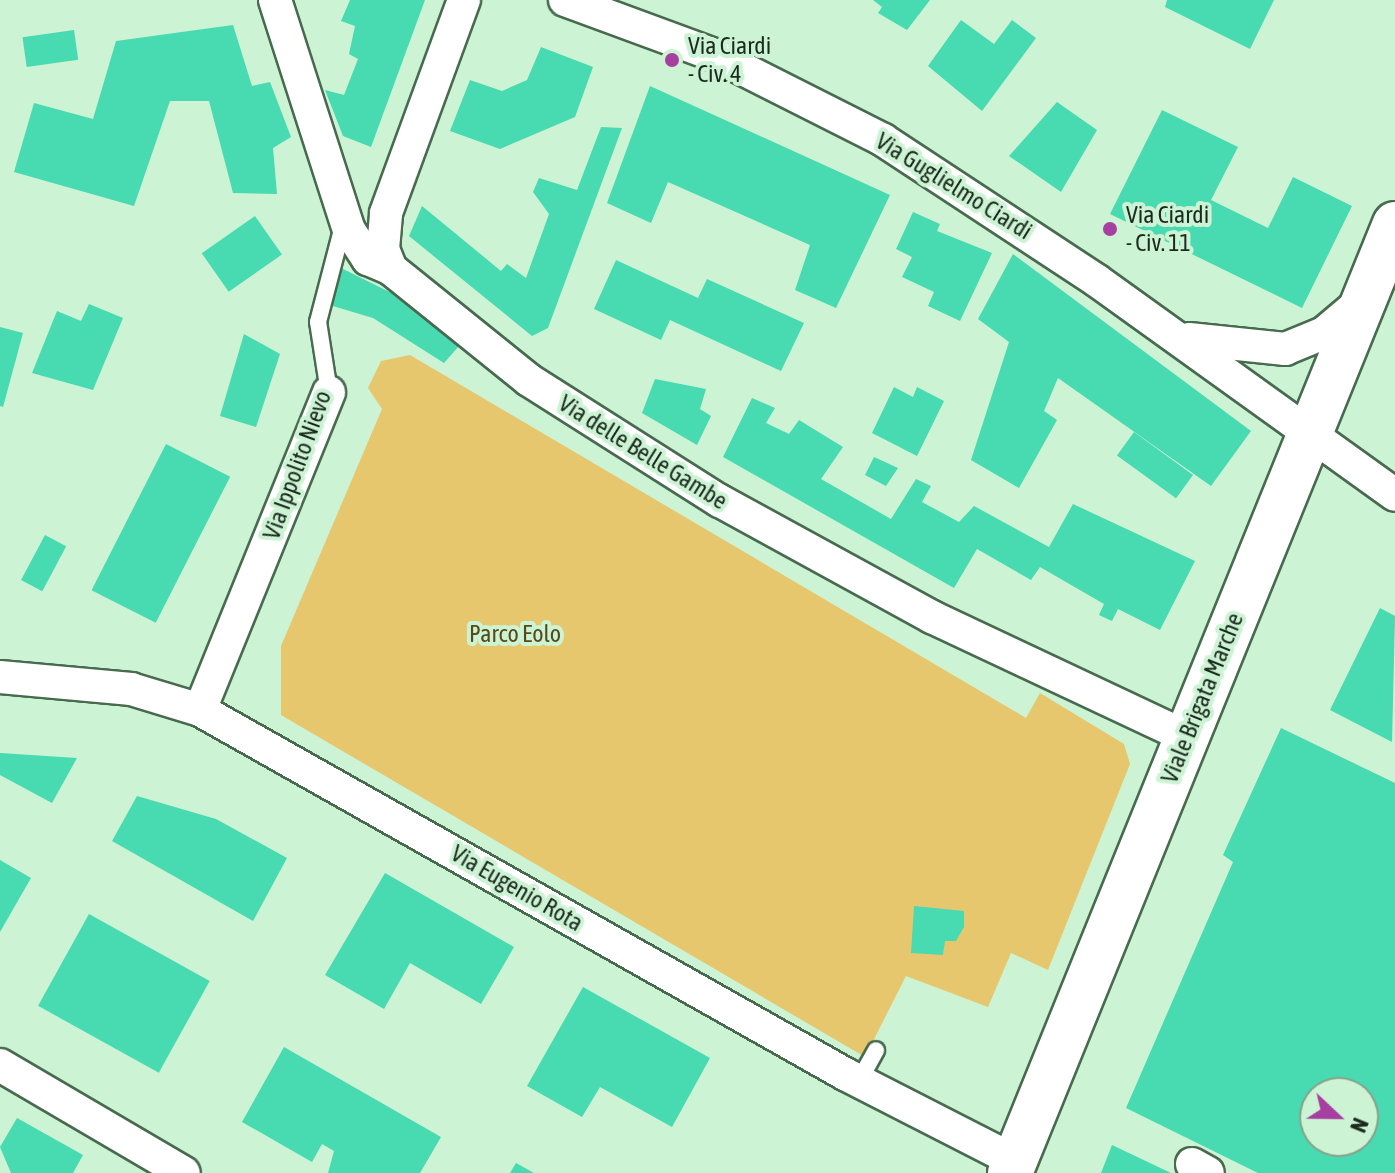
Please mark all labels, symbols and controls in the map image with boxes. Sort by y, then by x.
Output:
place label: Via Ciardi - Civ. 4 [688,32,771,88]
marker: Via Ciardi - Civ. 4 [663,51,681,69]
street label: Via Guglielmo Ciardi [871,126,1037,246]
place label: Via Ciardi - Civ. 11 [1126,201,1209,257]
marker: Via Ciardi - Civ. 11 [1101,220,1119,238]
street label: Via Ippolito Nievo [257,387,337,543]
street label: Via delle Belle Gambe [554,389,732,515]
street label: Viale Brigata Marche [1155,609,1249,787]
park label: Parco Eolo [469,620,561,648]
street label: Via Eugenio Rota [446,839,588,937]
north arrow [1299,1077,1379,1157]
text: N [1345,1114,1374,1136]

